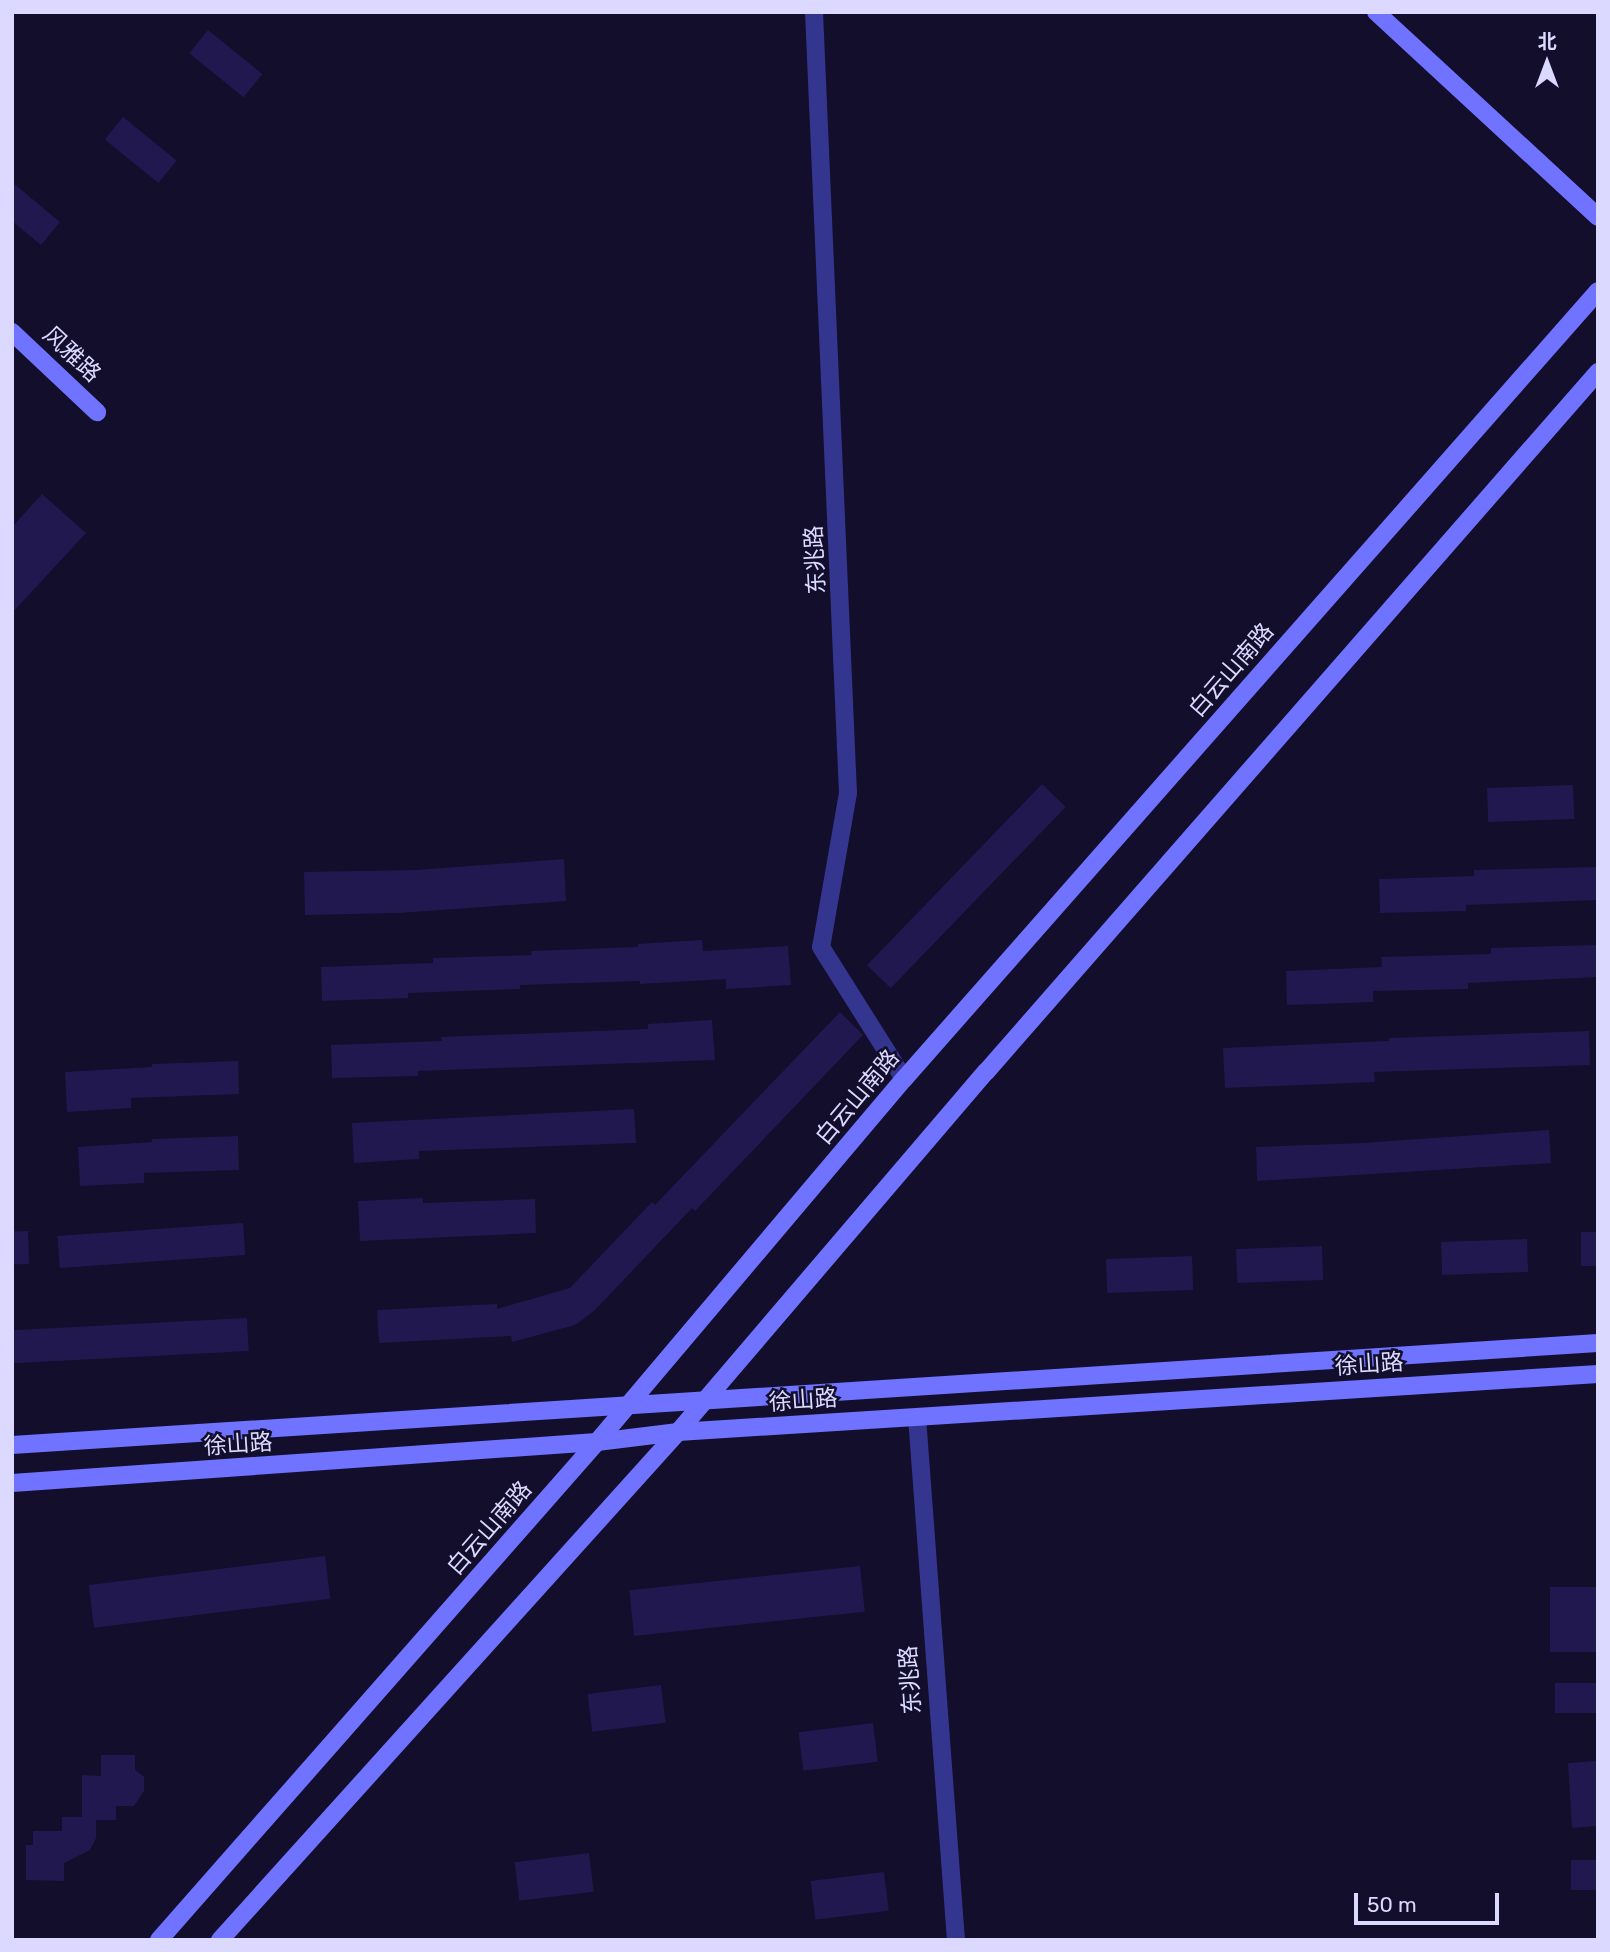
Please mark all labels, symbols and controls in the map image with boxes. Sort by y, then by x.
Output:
north arrow [1512,28,1582,98]
text: 北 [1537,30,1557,53]
street label: 风雅路 [37,320,107,388]
street label: 东兆路 [799,525,831,595]
street label: 白云山南路 [1183,618,1279,722]
street label: 白云山南路 [809,1044,905,1150]
street label: 徐山路 [1334,1348,1404,1380]
street label: 徐山路 [768,1384,838,1416]
street label: 徐山路 [203,1428,273,1460]
street label: 白云山南路 [441,1476,537,1580]
street label: 东兆路 [894,1645,926,1715]
scale bar [1358,1878,1503,1922]
text: 50 m [1367,1892,1417,1917]

